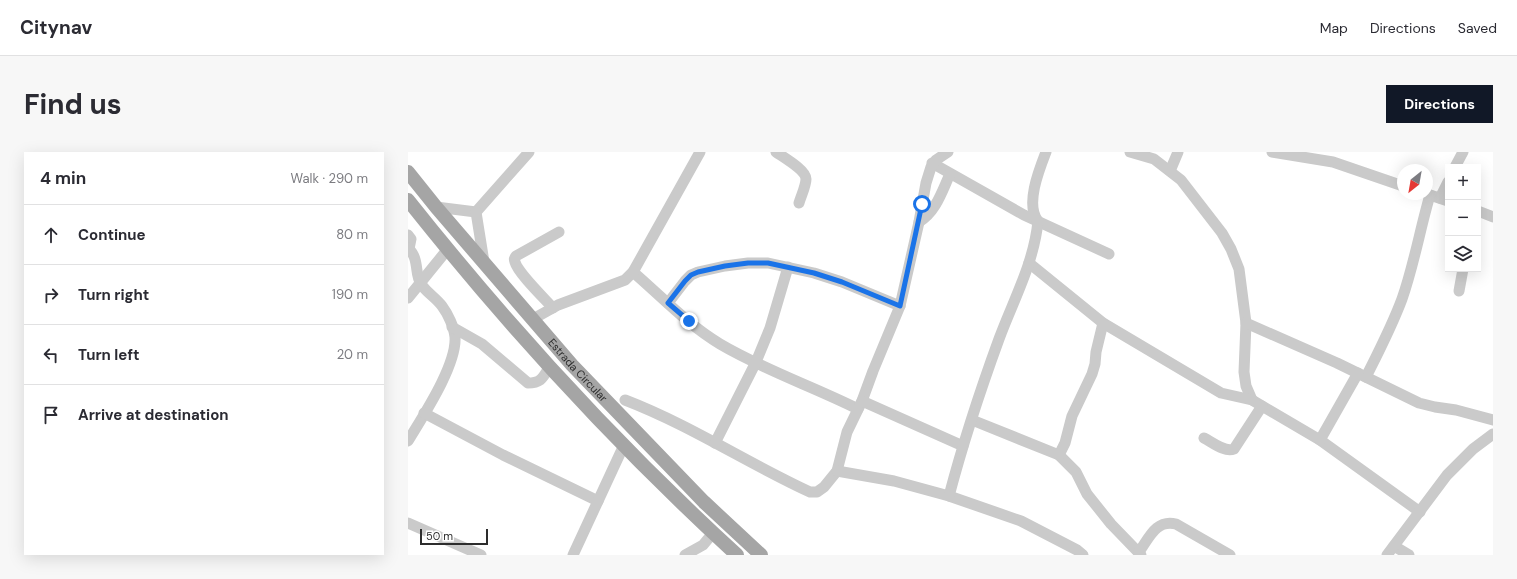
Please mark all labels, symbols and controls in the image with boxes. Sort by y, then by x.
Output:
text: Citynav [20,15,92,40]
text: Map [1320,19,1348,37]
text: Directions [1370,19,1436,37]
text: Saved [1458,19,1497,37]
button: Directions [1386,85,1493,123]
text: Find us [24,86,122,123]
north arrow [1397,164,1433,200]
map controls [1445,164,1481,272]
button: + [1445,164,1481,200]
text: 4 min [40,167,86,189]
text: Walk · 290 m [291,170,368,187]
route start [913,195,931,213]
button: − [1445,200,1481,236]
icon: ahead [40,224,62,246]
text: Continue [78,225,146,245]
text: 80 m [336,226,368,243]
button: layers [1445,236,1481,272]
icon: right [40,284,62,306]
text: Turn right [78,285,149,305]
text: 190 m [332,286,368,303]
route end [680,312,698,330]
street label: Estrada Circular [545,335,611,405]
icon: left [40,344,62,366]
text: Turn left [78,345,139,365]
text: 20 m [337,346,368,363]
icon: arrive [40,404,62,426]
text: Arrive at destination [78,405,229,425]
scale bar [420,527,488,546]
text: 50 m [426,529,453,543]

